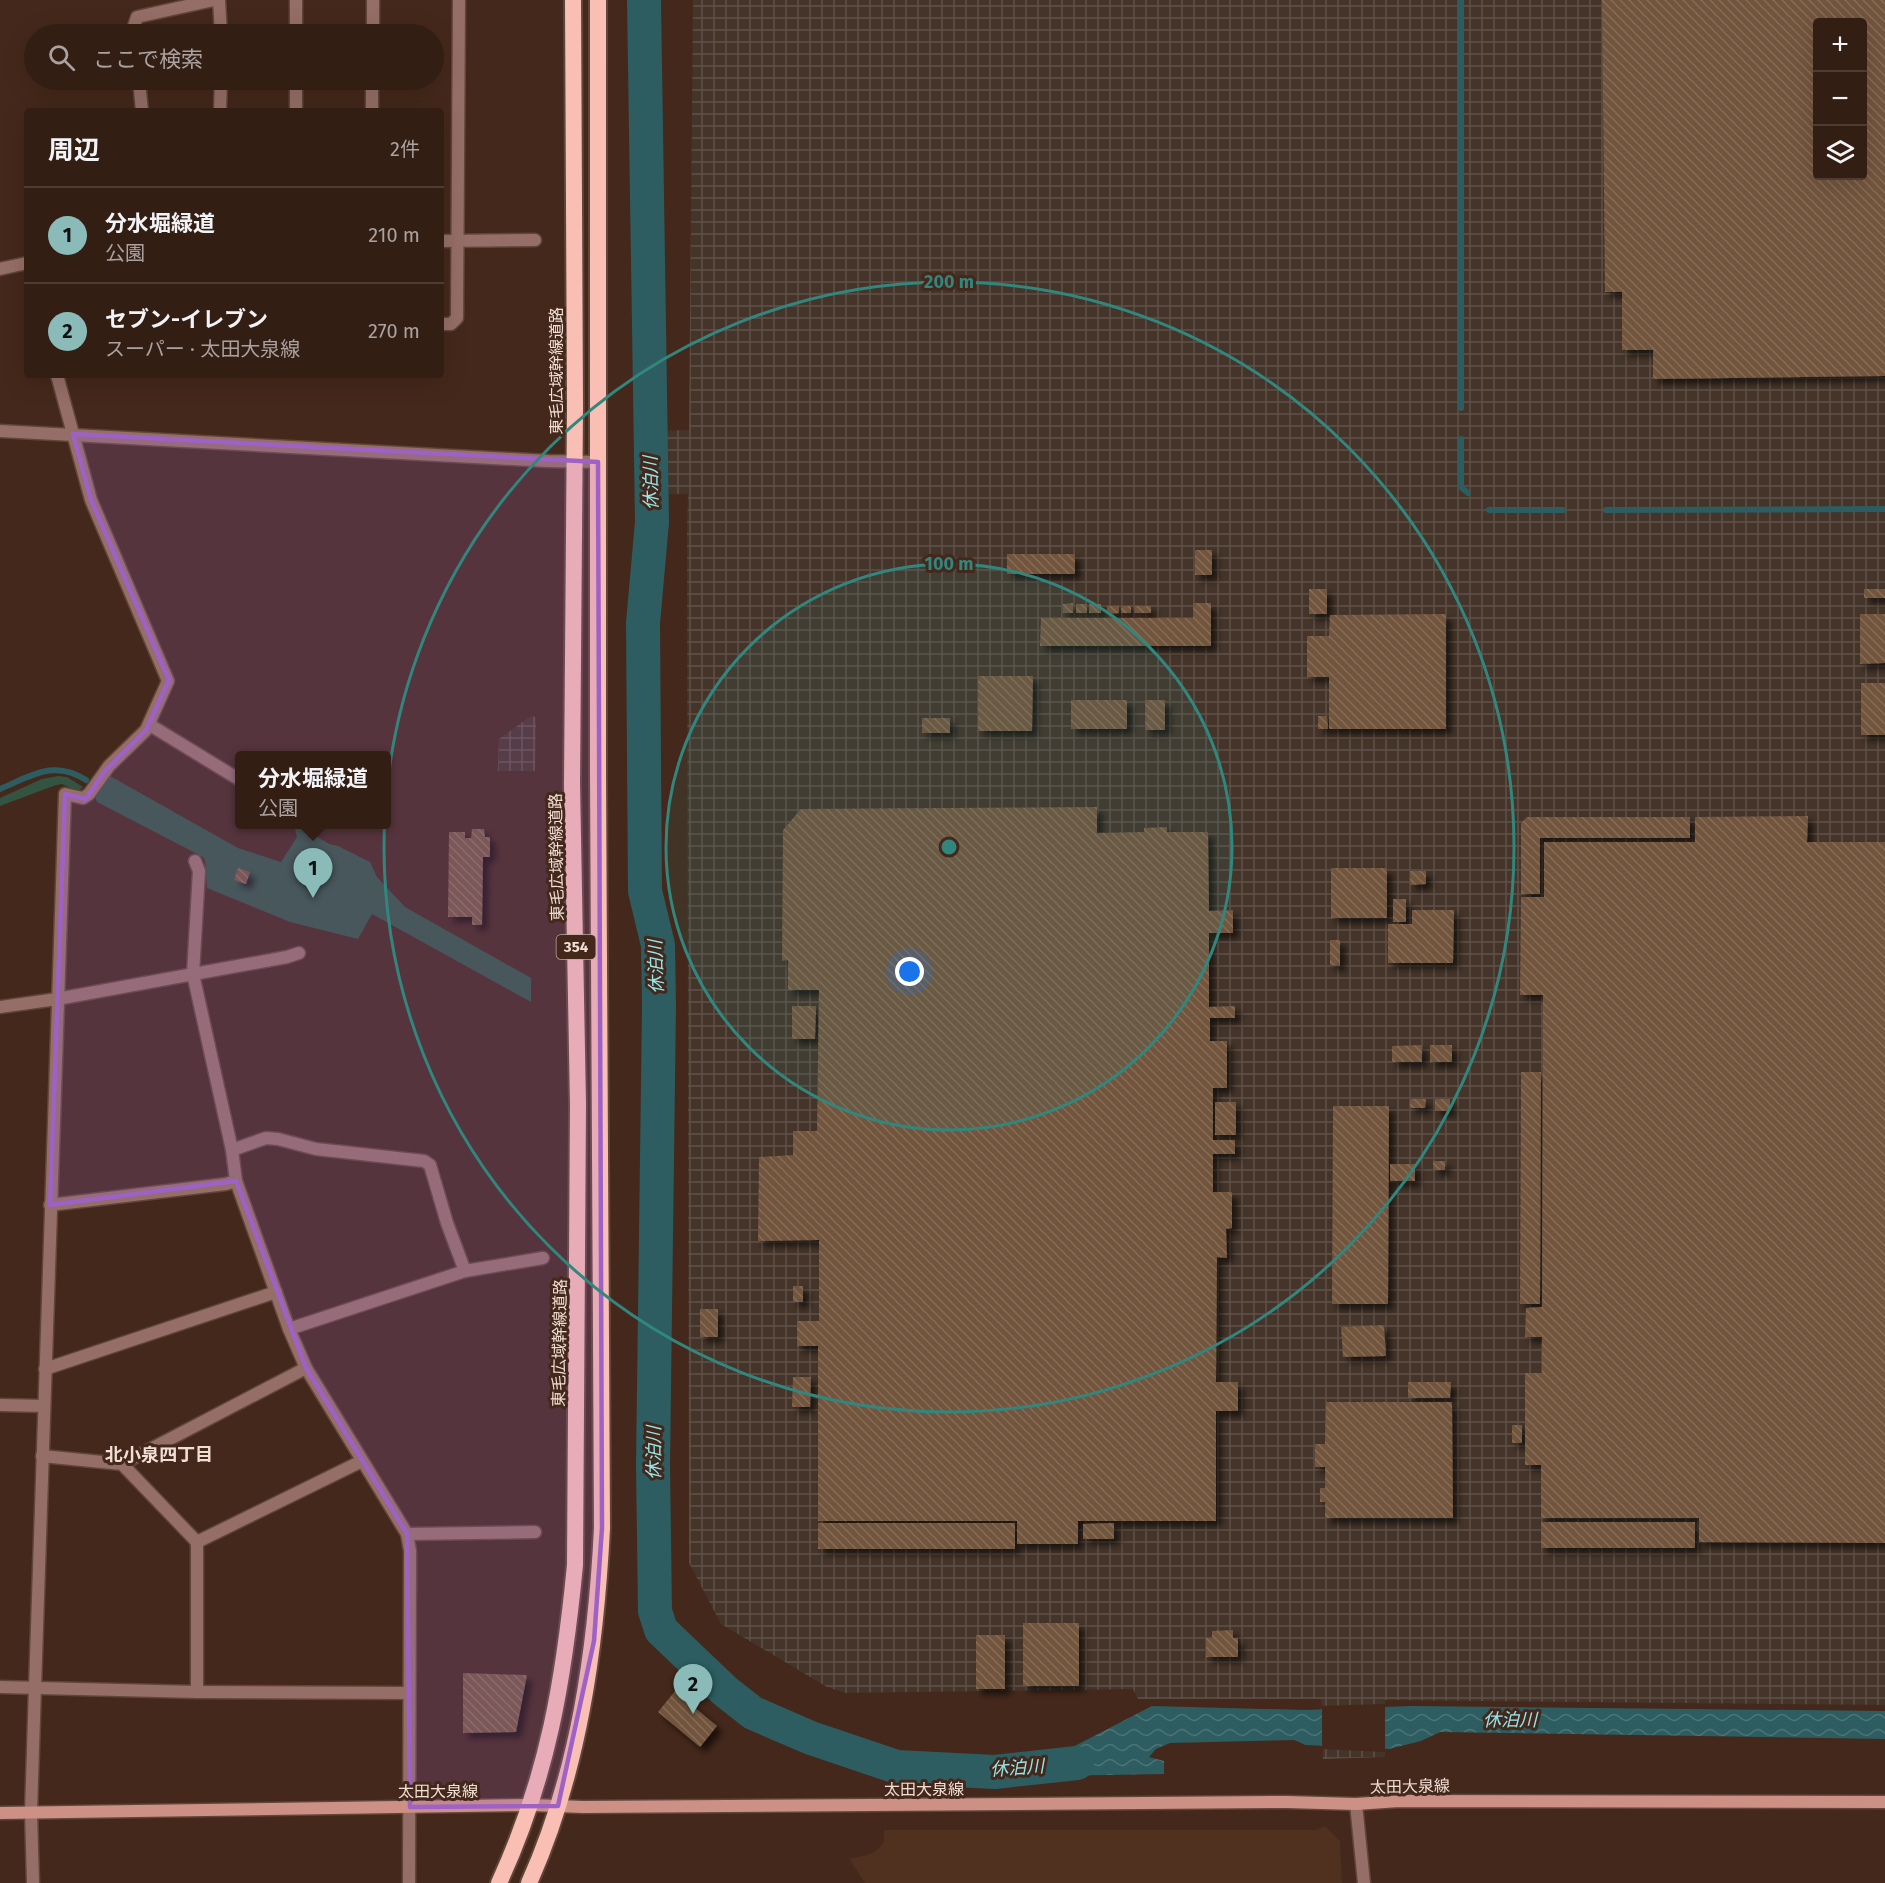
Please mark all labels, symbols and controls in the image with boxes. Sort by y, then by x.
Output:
map controls [1813,18,1867,180]
button: + [1813,18,1867,72]
search box [24,24,444,90]
icon: search [45,41,78,74]
text: ここで検索 [93,46,203,73]
button: − [1813,72,1867,126]
button: layers [1813,126,1867,180]
text: 周辺 [48,135,100,166]
text: 2件 [390,137,420,161]
text: 分水堀緑道 [105,210,215,237]
text: 1 [63,223,72,247]
text: 210 m [368,223,420,247]
text: 公園 [105,241,145,265]
text: 200 m [924,271,974,293]
text: セブン-イレブン [105,306,268,333]
street label: 東毛広域幹線道路 [547,307,566,435]
text: 2 [62,319,73,343]
text: 270 m [368,319,420,343]
text: スーパー · 太田大泉線 [105,337,300,361]
water label: 休泊川 [639,454,662,510]
text: 100 m [925,553,973,575]
popup [235,751,391,829]
text: 分水堀緑道 [258,765,368,792]
street label: 東毛広域幹線道路 [546,793,567,921]
text: 公園 [258,796,298,820]
centre of rings [939,837,959,857]
pin: 1 [294,848,332,898]
road number: 354 [556,935,596,959]
water label: 休泊川 [644,938,668,994]
your location [895,957,924,986]
street label: 東毛広域幹線道路 [549,1279,570,1407]
water label: 休泊川 [643,1424,665,1480]
district label: 北小泉四丁目 [105,1444,213,1466]
pin: 2 [674,1664,712,1714]
water label: 休泊川 [1483,1709,1539,1731]
water label: 休泊川 [989,1755,1047,1781]
street label: 太田大泉線 [1370,1776,1450,1797]
street label: 太田大泉線 [884,1780,964,1799]
street label: 太田大泉線 [398,1782,478,1801]

